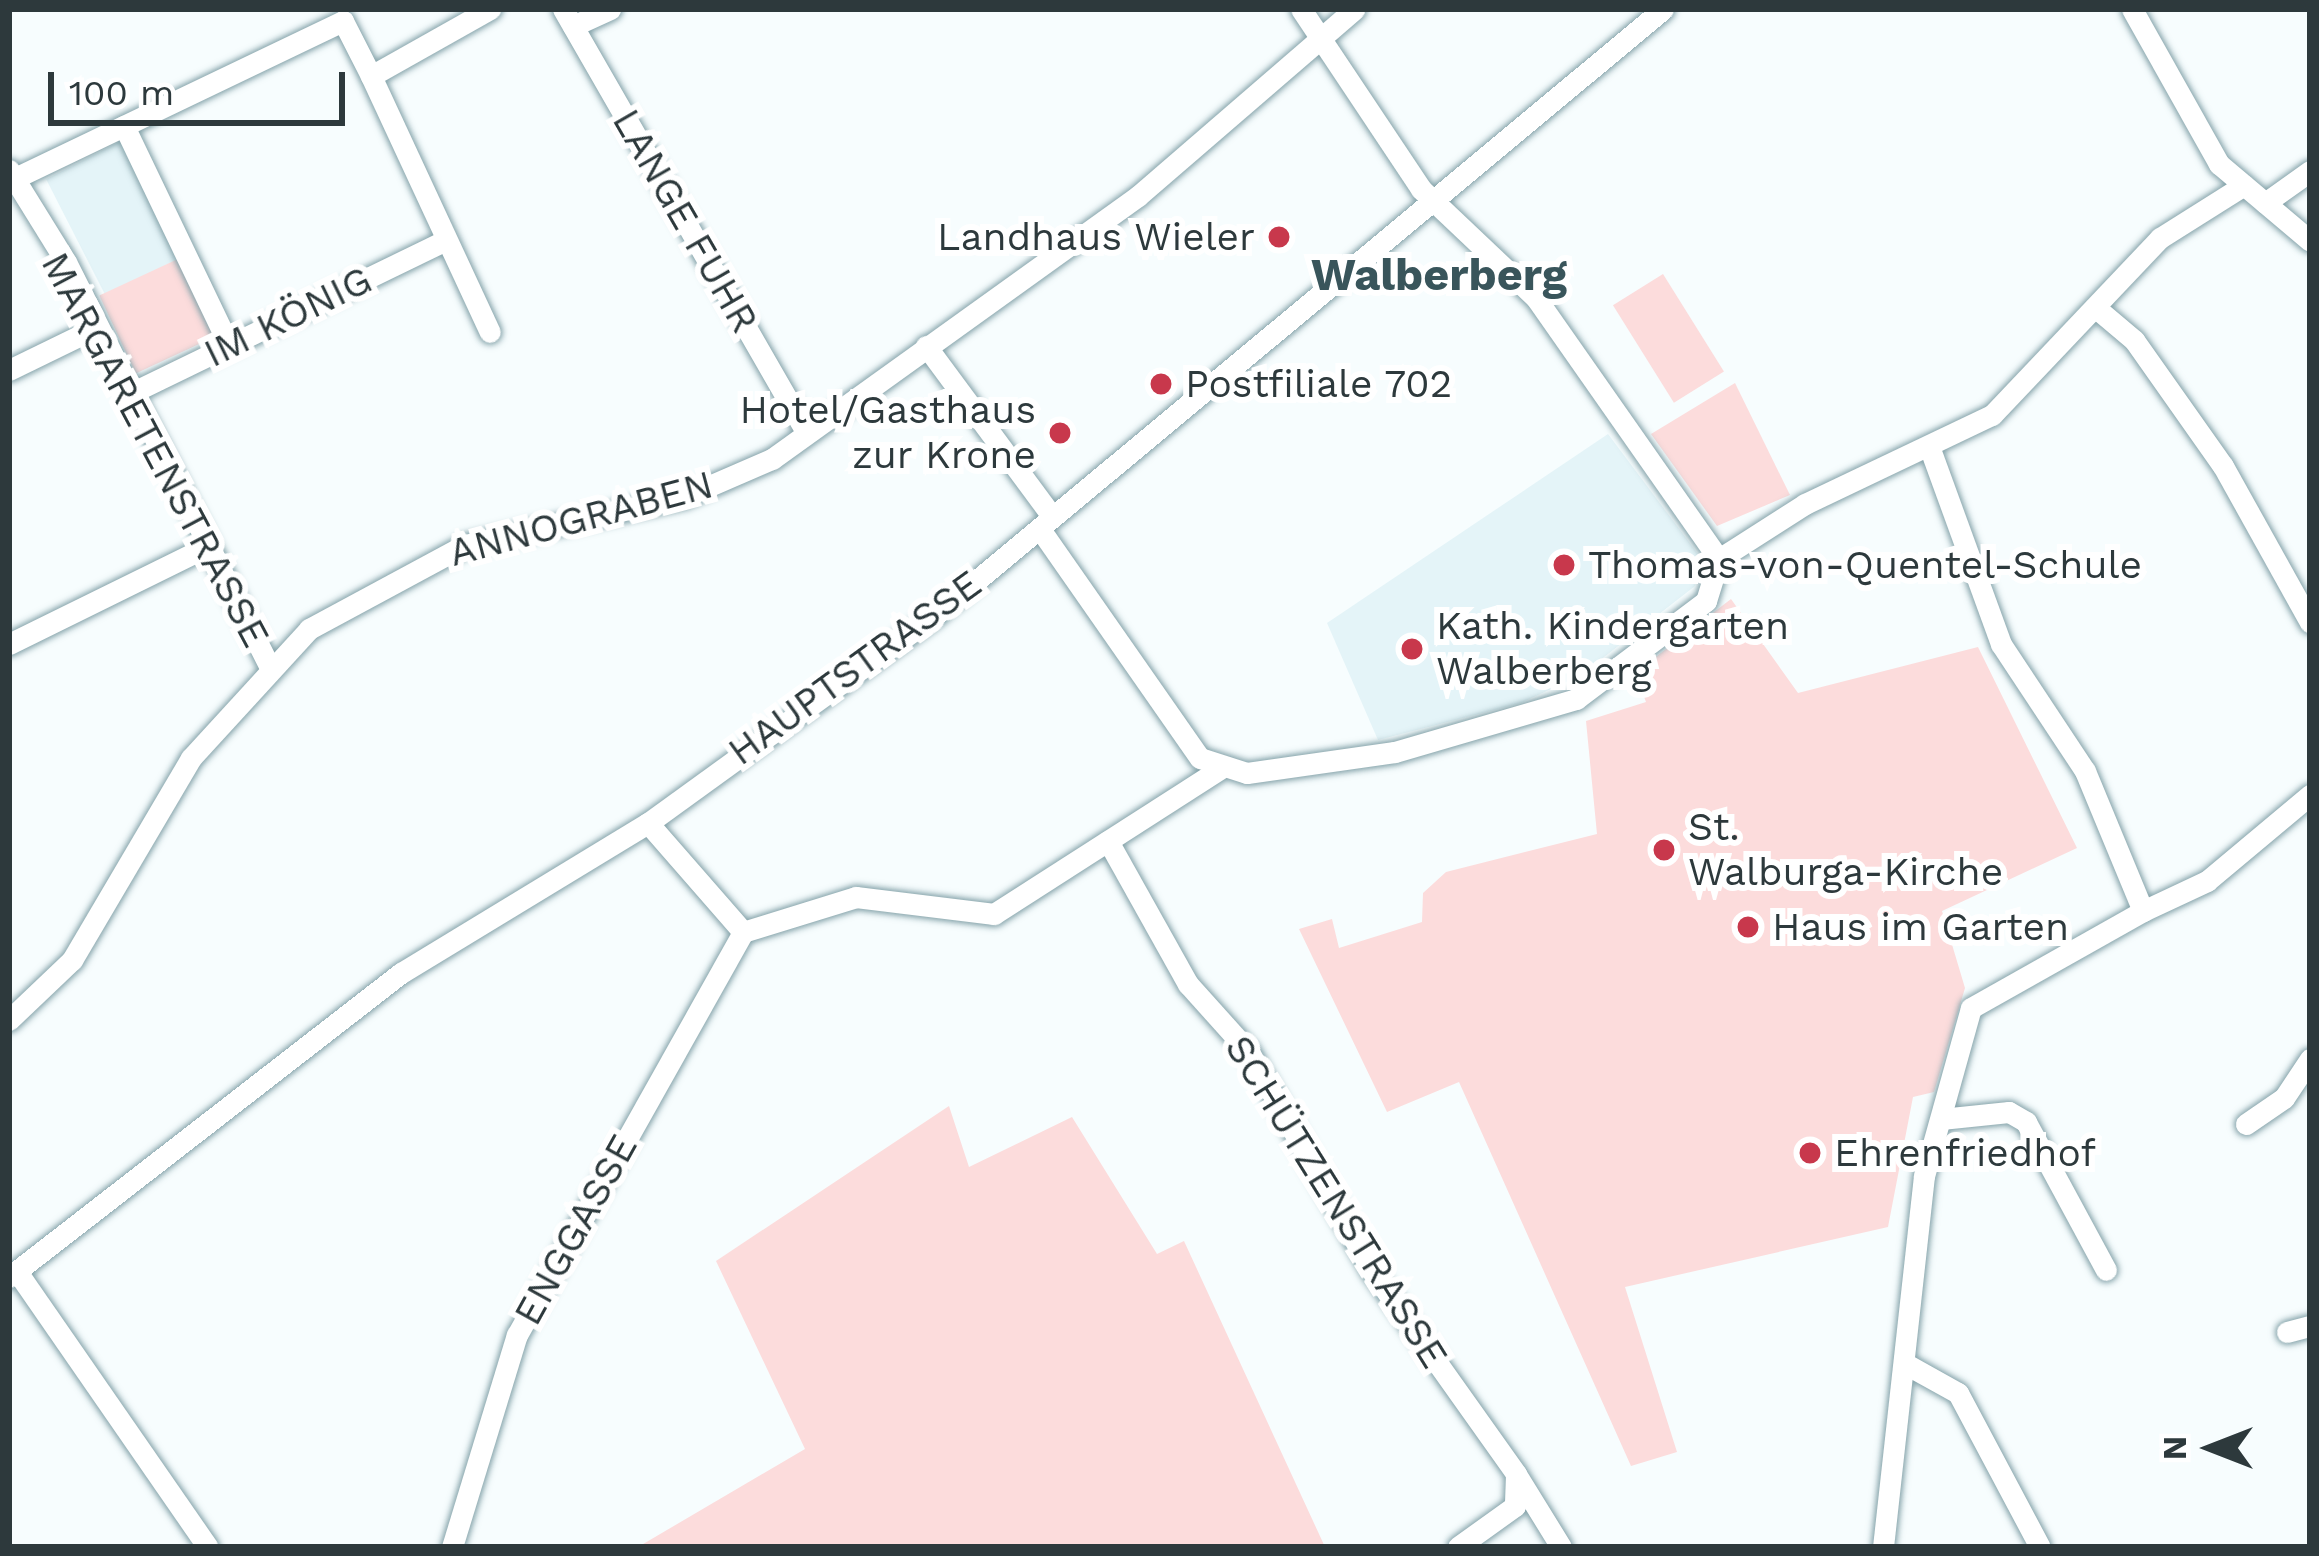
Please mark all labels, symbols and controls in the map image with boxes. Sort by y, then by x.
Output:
scale bar [54,48,351,122]
text: 100 m [69,72,174,114]
street label: LANGE FUHR [602,101,768,341]
place label: Landhaus Wieler [936,214,1255,260]
marker: Landhaus Wieler [1266,224,1292,250]
street label: MARGARETENSTRASSE [31,245,279,655]
district label: Walberberg [1311,248,1567,302]
street label: IM KÖNIG [197,256,379,378]
place label: Postfiliale 702 [1185,361,1454,407]
marker: Postfiliale 702 [1148,371,1174,397]
place label: Hotel/Gasthaus zur Krone [740,388,1036,479]
marker: Hotel/Gasthaus zur Krone [1047,420,1073,446]
street label: ANNOGRABEN [444,461,718,577]
place label: Thomas-von-Quentel-Schule [1588,542,2142,588]
marker: Thomas-von-Quentel-Schule [1551,552,1577,578]
street label: HAUPTSTRASSE [720,561,990,775]
place label: Kath. Kindergarten Walberberg [1436,604,1789,695]
marker: Kath. Kindergarten Walberberg [1399,636,1425,662]
place label: St. Walburga-Kirche [1688,805,2003,896]
marker: St. Walburga-Kirche [1651,837,1677,863]
place label: Haus im Garten [1772,904,2069,950]
marker: Haus im Garten [1735,914,1761,940]
street label: SCHÜTZENSTRASSE [1215,1027,1457,1377]
street label: ENGGASSE [505,1127,647,1333]
place label: Ehrenfriedhof [1834,1130,2096,1176]
marker: Ehrenfriedhof [1797,1140,1823,1166]
north arrow [2151,1388,2271,1508]
text: N [2155,1436,2194,1460]

